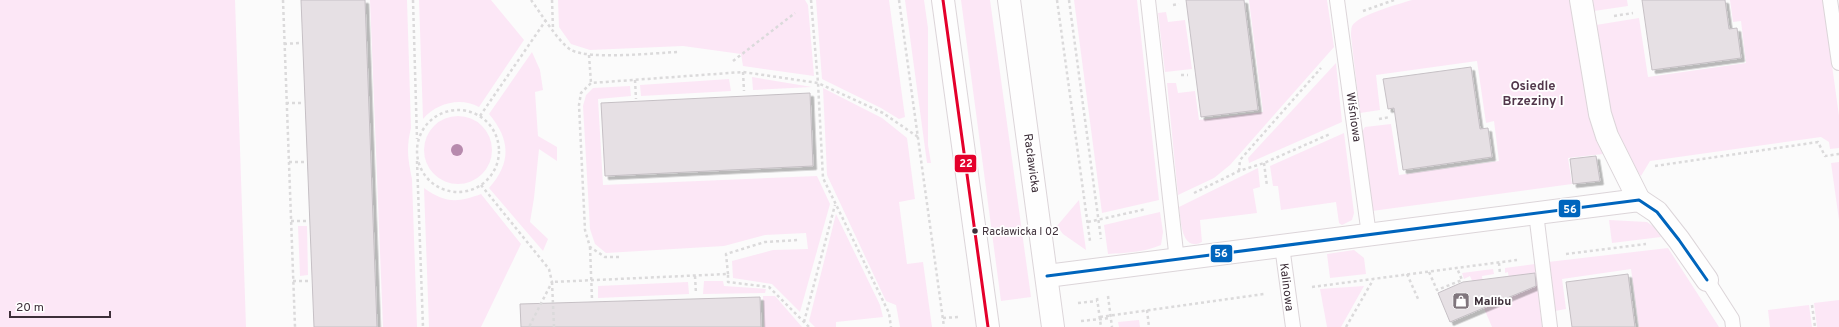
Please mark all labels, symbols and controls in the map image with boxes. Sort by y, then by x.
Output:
district label: Osiedle Brzeziny I [1502,79,1564,110]
street label: Wiśniowa [1342,91,1364,143]
street label: Racławicka [1019,132,1043,194]
line badge: 22 [954,154,977,173]
text: 22 [959,157,973,171]
line badge: 56 [1558,199,1581,218]
text: 56 [1563,203,1577,217]
place label: Racławicka I 02 [982,225,1059,239]
marker: Racławicka I 02 [970,226,980,236]
line badge: 56 [1210,244,1233,263]
text: 56 [1214,247,1228,261]
street label: Kalinowa [1275,262,1297,312]
shop icon: Malibu [1451,291,1471,311]
scale bar [10,293,110,319]
place label: Malibu [1474,294,1511,310]
text: 20 m [16,300,44,316]

